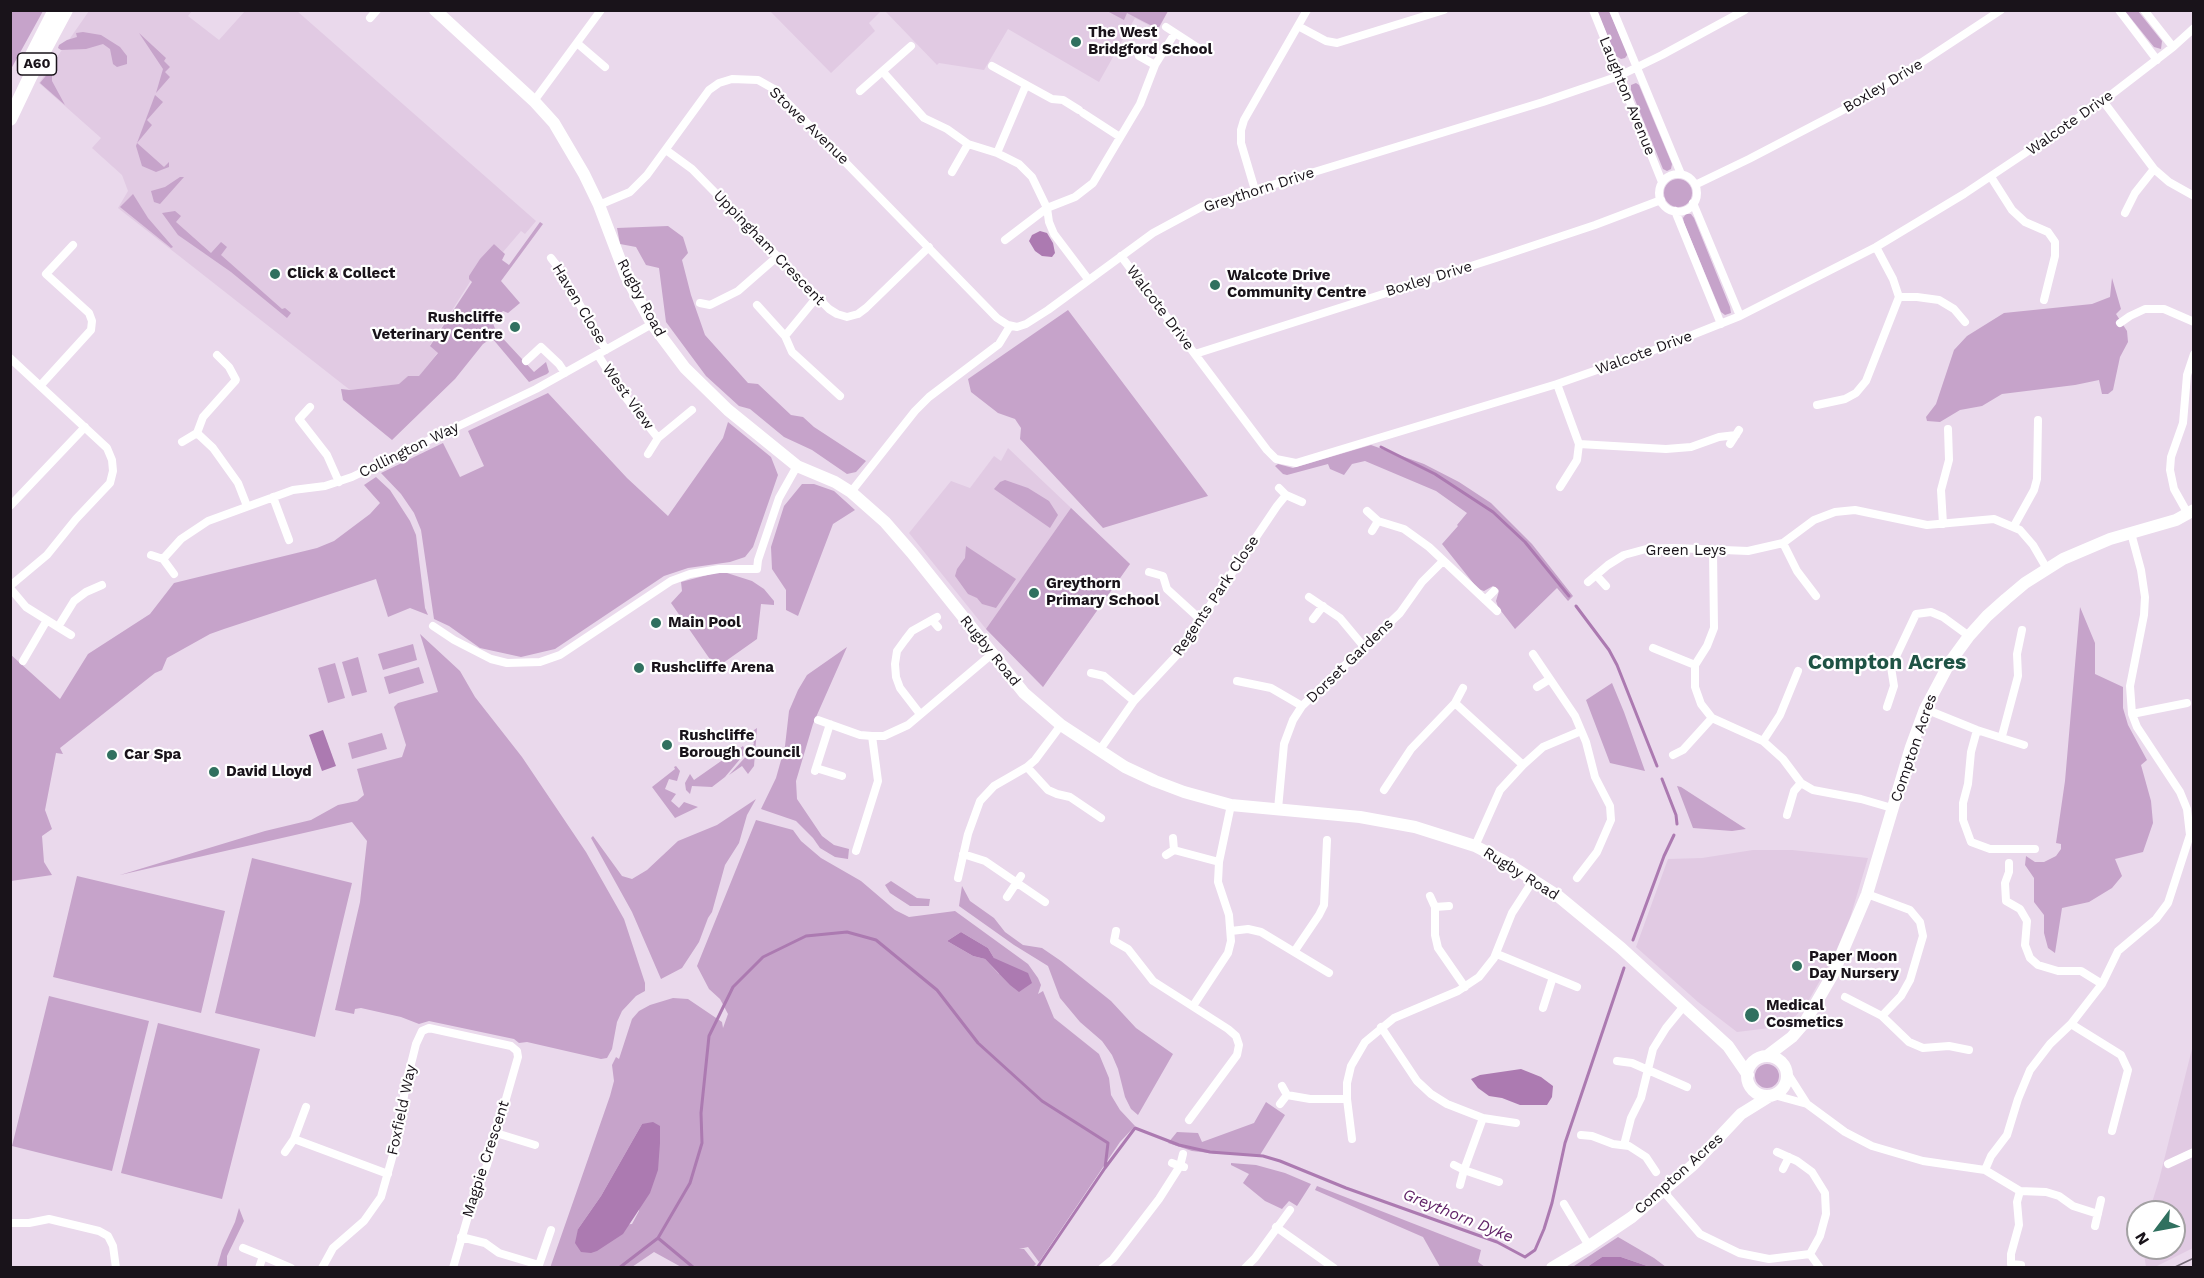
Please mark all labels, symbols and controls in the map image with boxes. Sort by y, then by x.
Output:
place label: The West Bridgford School [1088,24,1212,59]
street label: Laughton Avenue [1595,34,1659,158]
marker: The West Bridgford School [1069,35,1083,49]
road number: A60 [18,53,57,75]
street label: Boxley Drive [1840,55,1926,117]
street label: Stowe Avenue [765,83,853,169]
street label: Walcote Drive [2023,87,2117,159]
street label: Greythorn Drive [1201,164,1317,216]
street label: Uppingham Crescent [709,187,829,309]
street label: Rugby Road [613,256,669,340]
street label: Boxley Drive [1384,257,1474,301]
street label: Haven Close [548,261,610,347]
street label: Walcote Drive [1122,262,1198,354]
place label: Click & Collect [287,265,395,283]
marker: Click & Collect [268,267,282,281]
place label: Walcote Drive Community Centre [1227,267,1366,302]
marker: Walcote Drive Community Centre [1208,278,1222,292]
place label: Rushcliffe Veterinary Centre [372,309,503,344]
marker: Rushcliffe Veterinary Centre [508,320,522,334]
street label: Walcote Drive [1593,327,1695,379]
street label: West View [598,361,658,433]
street label: Collington Way [356,418,462,482]
street label: Regents Park Close [1169,532,1263,660]
street label: Green Leys [1646,542,1726,560]
place label: Greythorn Primary School [1046,575,1159,610]
marker: Greythorn Primary School [1027,586,1041,600]
street label: Rugby Road [956,612,1024,690]
place label: Main Pool [668,614,741,632]
street label: Dorset Gardens [1303,615,1397,707]
marker: Main Pool [649,616,663,630]
district label: Compton Acres [1808,650,1966,676]
place label: Rushcliffe Arena [651,659,774,677]
marker: Rushcliffe Arena [632,661,646,675]
street label: Compton Acres [1887,692,1941,804]
place label: Rushcliffe Borough Council [679,727,800,762]
marker: Rushcliffe Borough Council [660,738,674,752]
place label: Car Spa [124,746,181,764]
marker: Car Spa [105,748,119,762]
place label: David Lloyd [226,763,312,781]
marker: David Lloyd [207,765,221,779]
street label: Rugby Road [1480,844,1562,904]
place label: Paper Moon Day Nursery [1809,948,1899,983]
marker: Paper Moon Day Nursery [1790,959,1804,973]
place label: Medical Cosmetics [1766,997,1843,1032]
marker: Medical Cosmetics [1743,1006,1761,1024]
street label: Foxfield Way [384,1063,420,1157]
street label: Magpie Crescent [459,1098,513,1220]
street label: Compton Acres [1631,1129,1727,1219]
water label: Greythorn Dyke [1400,1185,1516,1247]
north arrow [2126,1200,2186,1260]
text: N [2131,1229,2153,1249]

